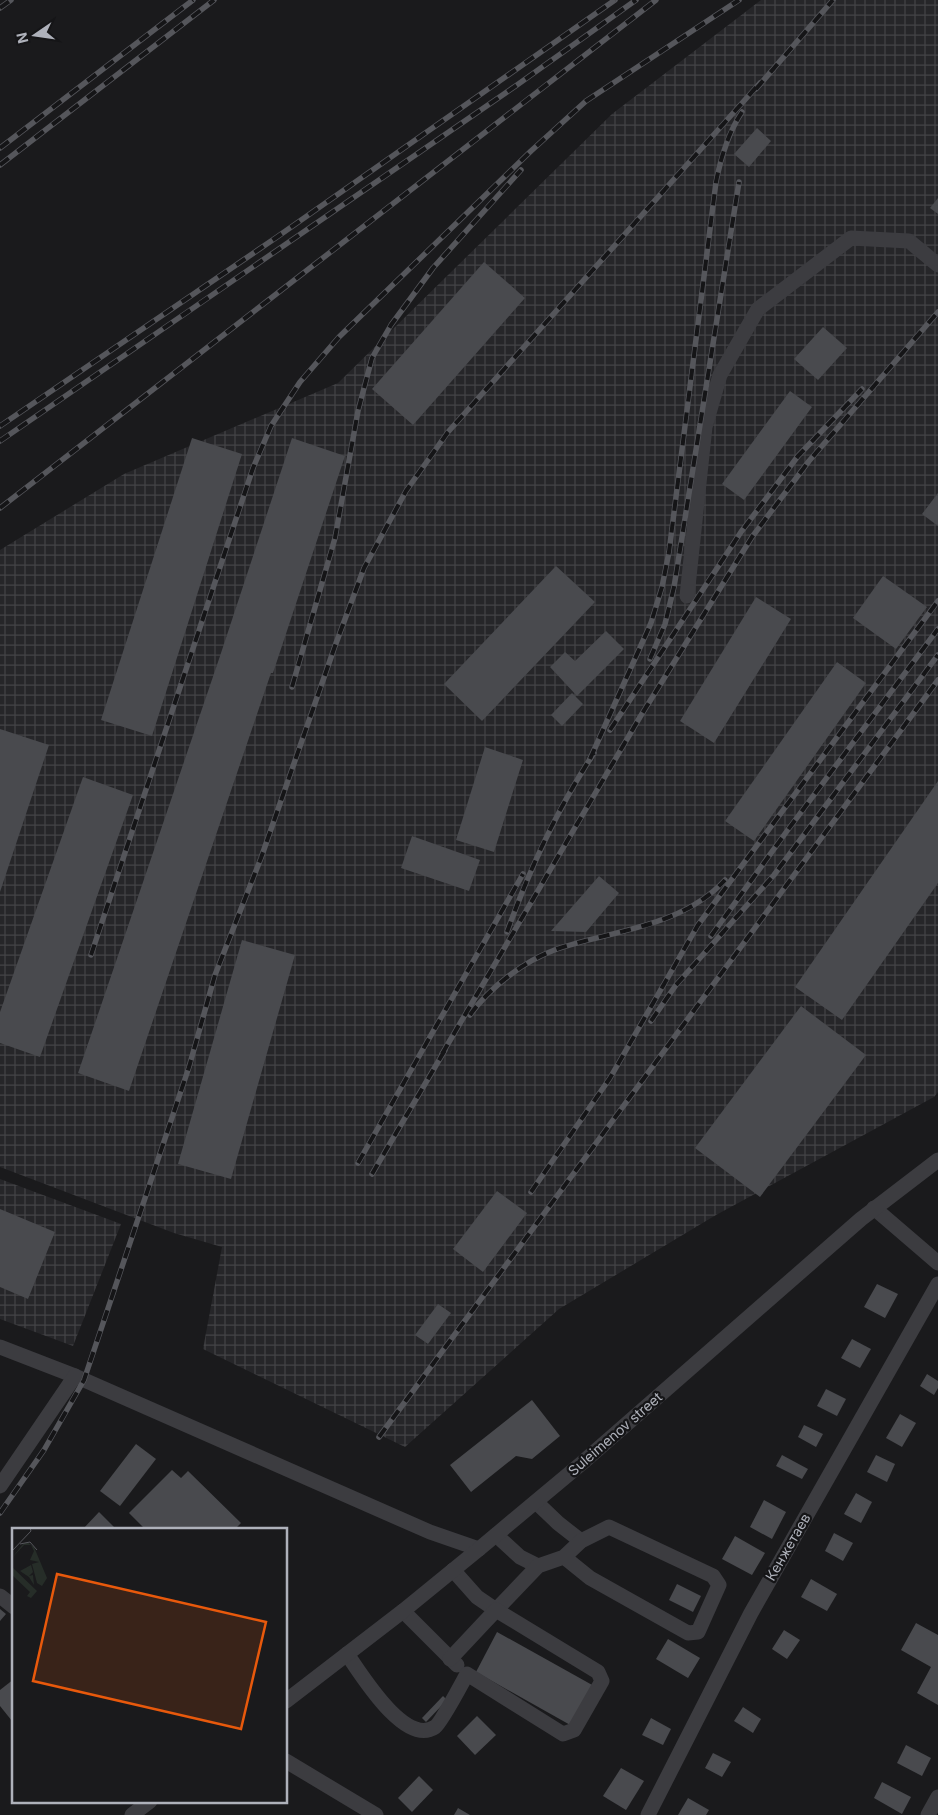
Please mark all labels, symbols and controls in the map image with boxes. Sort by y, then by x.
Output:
north arrow [10,10,60,60]
text: N [12,31,31,45]
street label: Suleimenov street [564,1388,665,1479]
street label: Кенжетаев [761,1510,814,1583]
inset map [12,1528,288,1802]

